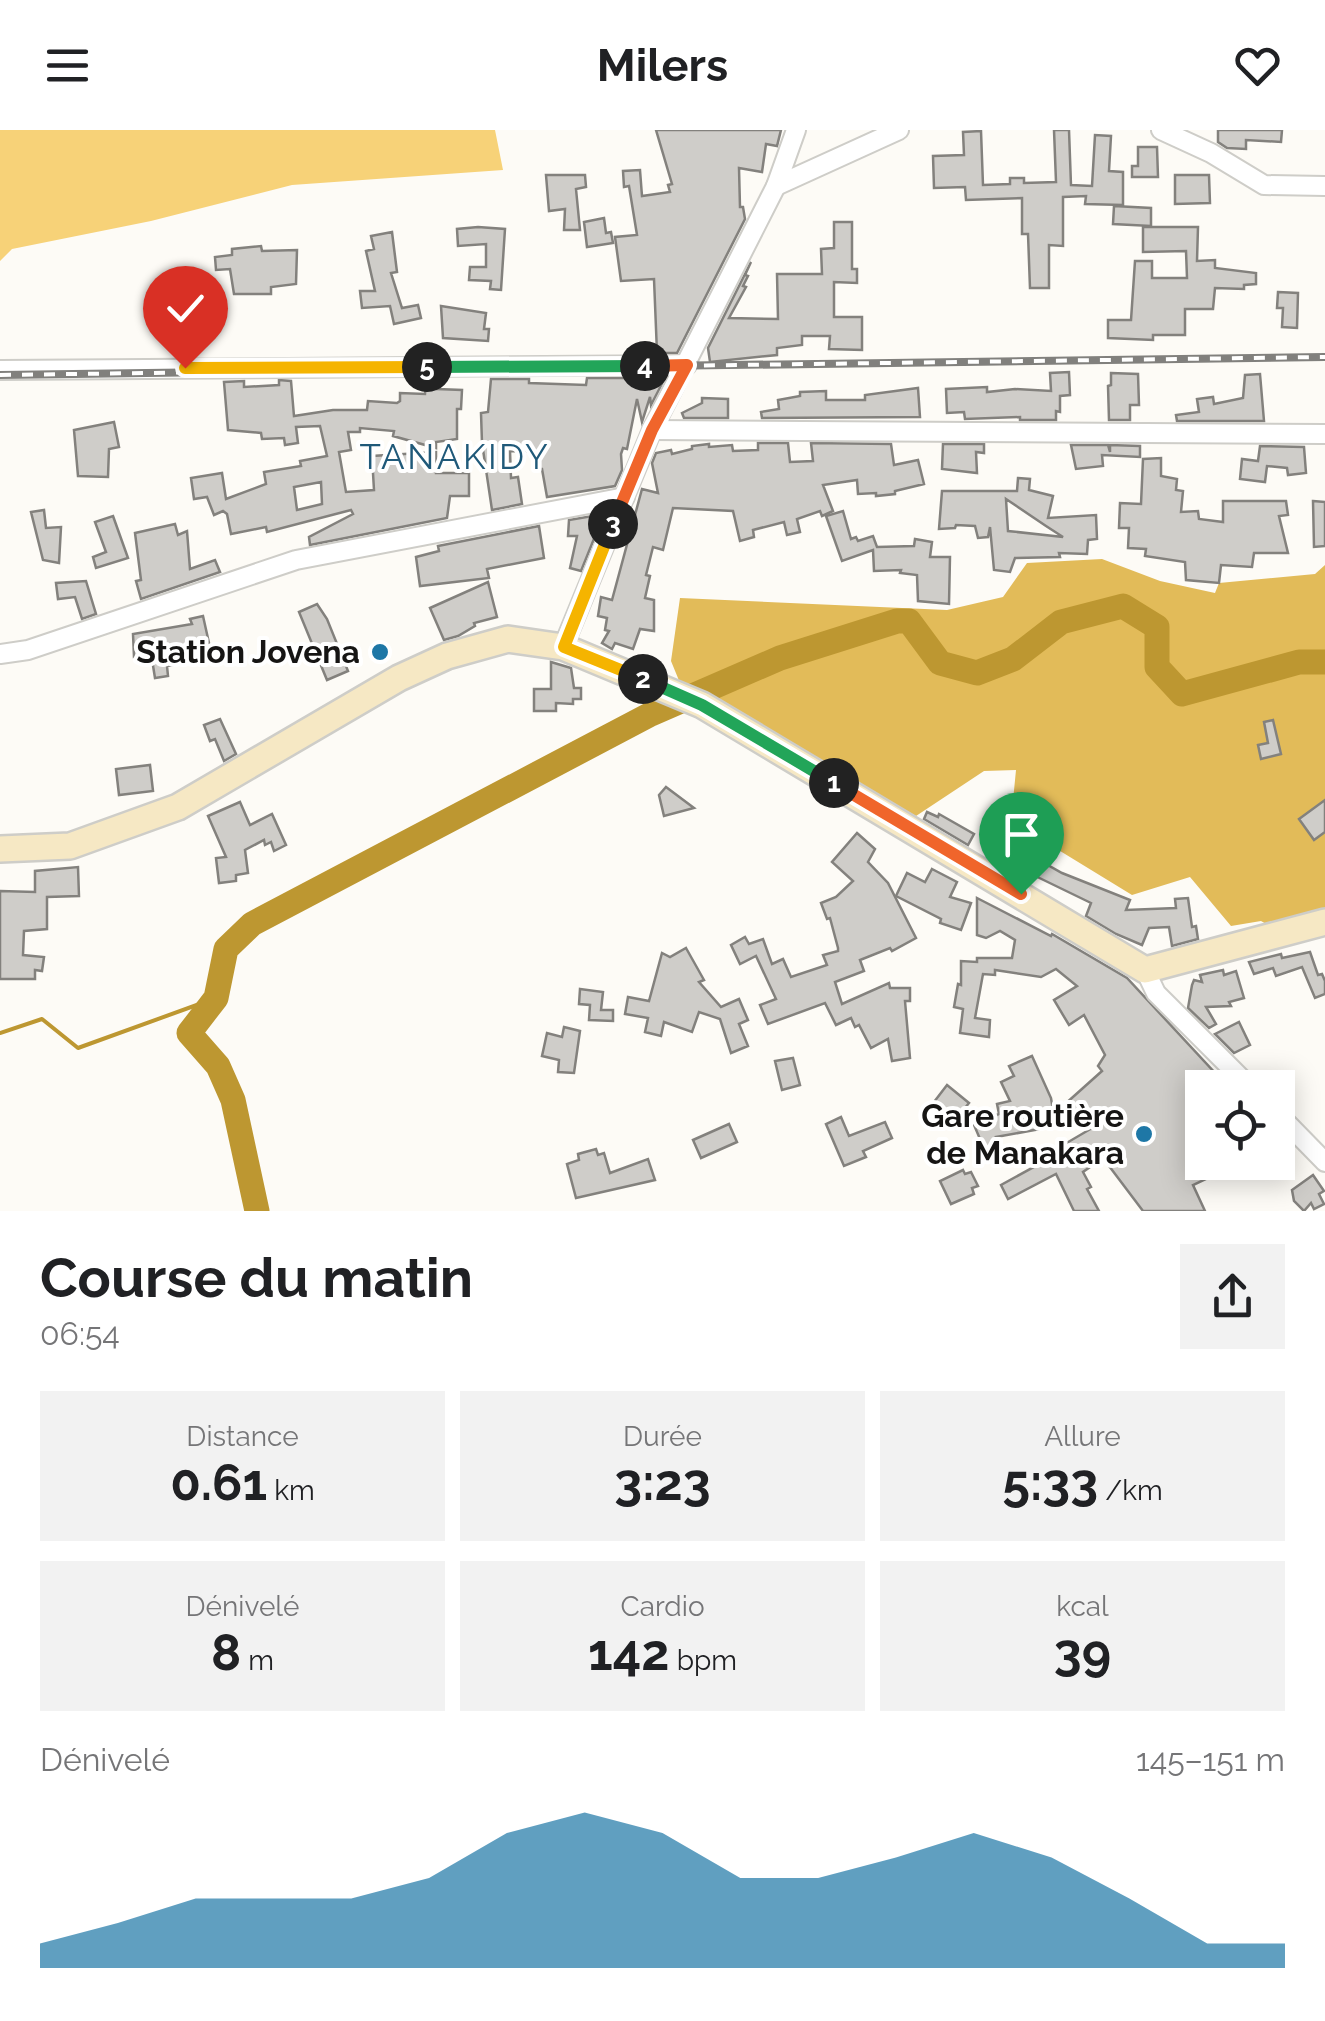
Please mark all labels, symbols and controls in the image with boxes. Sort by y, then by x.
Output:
icon: menu [40,38,95,93]
icon: heart [1230,38,1285,93]
text: Milers [597,39,728,92]
pin [143,266,228,369]
icon: check [158,281,213,336]
pin: 4 [620,341,670,391]
pin: 5 [402,342,452,392]
text: 4 [637,349,653,382]
text: 5 [419,350,435,383]
district label: TANAKIDY [360,436,550,477]
pin: 3 [588,499,638,549]
text: 3 [605,507,621,540]
place label: Station Jovena [136,633,360,670]
marker: Station Jovena [369,641,391,663]
pin: 2 [618,654,668,704]
text: 2 [635,662,651,695]
pin: 1 [809,758,859,808]
text: 1 [827,766,841,799]
pin [979,792,1064,895]
icon: arrive [994,807,1049,862]
map controls [1185,1070,1295,1180]
button: locate [1185,1070,1295,1180]
place label: Gare routière de Manakara [921,1097,1124,1171]
marker: Gare routière de Manakara [1133,1123,1155,1145]
button: share [1180,1244,1285,1349]
text: Course du matin [40,1245,473,1310]
text: 06:54 [40,1315,120,1352]
text: Distance [186,1420,299,1453]
text: Durée [623,1420,702,1453]
text: Allure [1044,1420,1121,1453]
text: 0.61 [170,1453,267,1512]
text: 3:23 [614,1453,711,1512]
text: 5:33 [1002,1453,1098,1512]
text: km [267,1474,315,1507]
text: /km [1098,1474,1163,1507]
text: Dénivelé [186,1590,299,1623]
text: Cardio [620,1590,705,1623]
text: kcal [1056,1590,1109,1623]
text: 8 [211,1623,241,1682]
text: 142 [588,1623,670,1682]
text: 39 [1054,1623,1111,1682]
text: m [241,1644,274,1677]
text: bpm [670,1644,737,1677]
text: Dénivelé [40,1741,170,1778]
text: 145–151 m [1136,1741,1285,1778]

